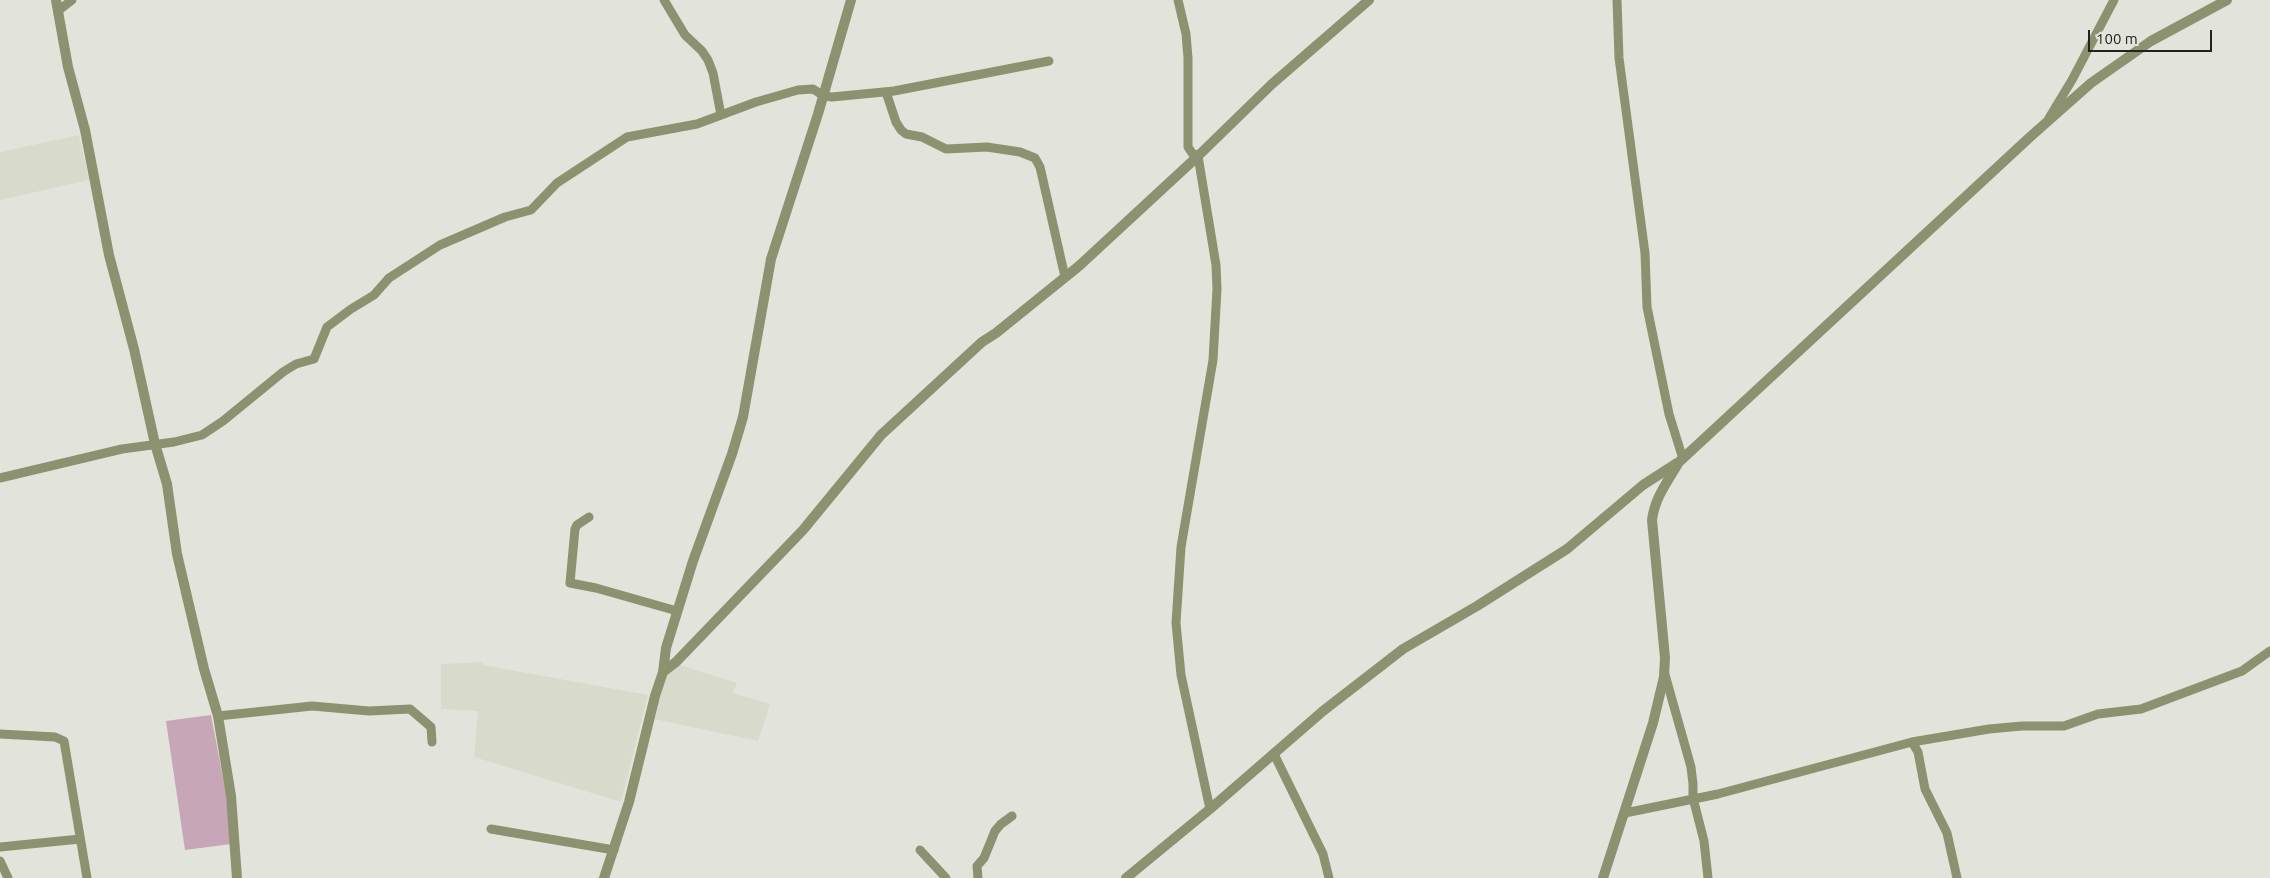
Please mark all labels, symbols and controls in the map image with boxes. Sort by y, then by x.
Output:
scale bar [2090,20,2214,52]
text: 100 m [2096,30,2138,47]

